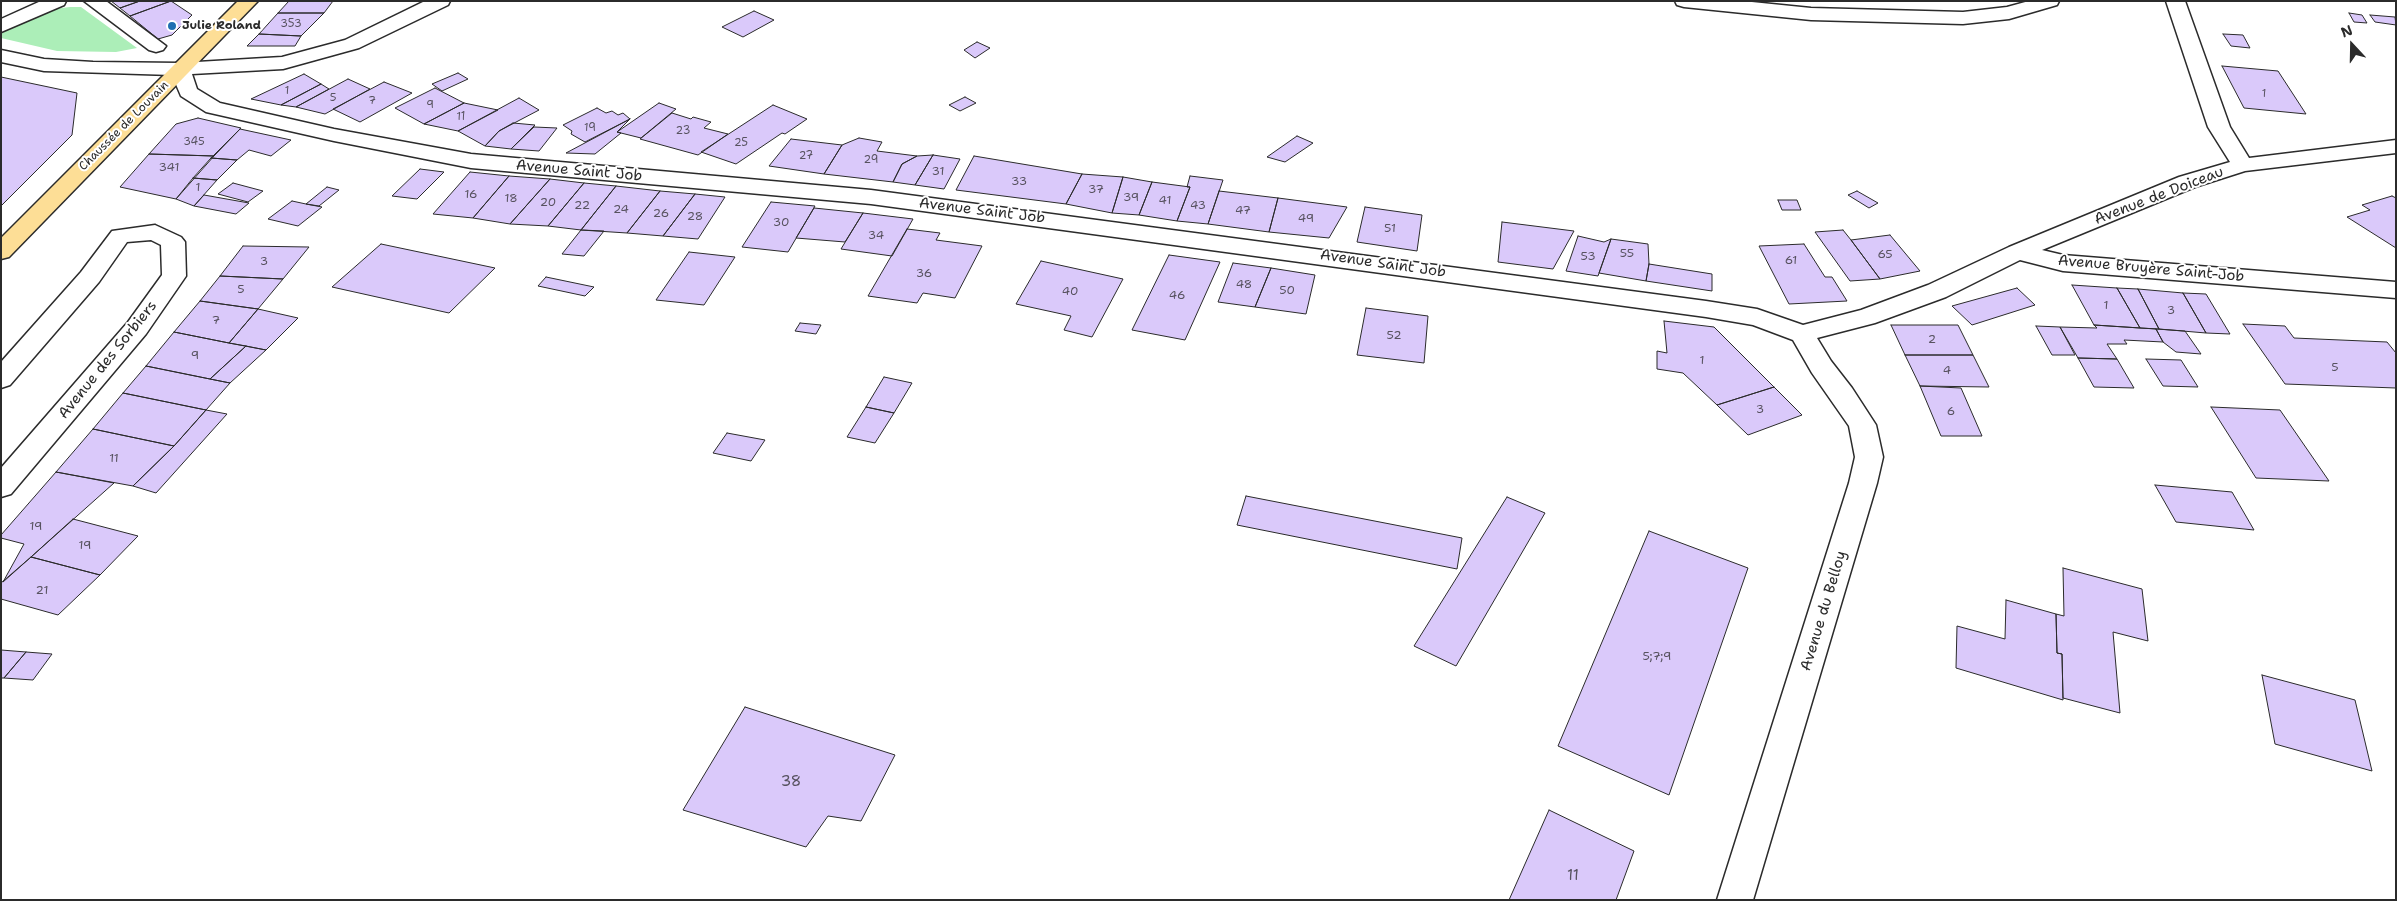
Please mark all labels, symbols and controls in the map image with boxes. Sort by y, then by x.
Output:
house number: 353 [280,17,302,31]
place label: Julie Roland [182,19,261,33]
marker: Julie Roland [166,20,178,32]
north arrow [2327,20,2377,70]
text: N [2338,21,2355,41]
street label: Chaussée de Louvain [76,78,172,174]
house number: 1 [285,84,289,98]
house number: 1 [2262,87,2266,101]
house number: 5 [330,91,336,105]
house number: 7 [368,94,376,108]
house number: 9 [426,98,434,112]
house number: 11 [457,110,465,124]
house number: 19 [584,121,596,135]
house number: 23 [676,124,690,138]
house number: 345 [183,135,205,149]
house number: 25 [734,136,748,150]
house number: 27 [799,149,813,163]
house number: 29 [864,153,878,167]
street label: Avenue Saint Job [515,157,643,185]
house number: 341 [159,161,179,175]
street label: Avenue de Doiceau [2092,163,2226,229]
house number: 31 [932,165,944,179]
house number: 33 [1011,175,1027,189]
house number: 1 [195,181,201,195]
house number: 37 [1088,183,1104,197]
house number: 16 [464,188,478,202]
house number: 39 [1123,191,1139,205]
house number: 18 [504,192,518,206]
street label: Avenue Saint Job [918,194,1046,228]
house number: 41 [1159,194,1171,208]
house number: 20 [540,196,556,210]
house number: 22 [574,199,590,213]
house number: 43 [1190,199,1206,213]
house number: 24 [613,203,629,217]
house number: 47 [1235,204,1251,218]
house number: 26 [653,207,669,221]
house number: 28 [687,210,703,224]
house number: 49 [1298,212,1314,226]
house number: 30 [773,216,789,230]
house number: 51 [1384,222,1396,236]
house number: 34 [868,229,884,243]
street label: Avenue Saint Job [1319,246,1447,282]
house number: 55 [1620,247,1634,261]
house number: 65 [1877,248,1893,262]
house number: 53 [1580,250,1596,264]
street label: Avenue Bruyère Saint-Job [2057,252,2245,286]
house number: 61 [1785,254,1797,268]
house number: 3 [260,255,268,269]
house number: 36 [916,267,932,281]
house number: 48 [1236,278,1252,292]
house number: 5 [237,283,245,297]
house number: 50 [1279,284,1295,298]
house number: 40 [1062,285,1078,299]
house number: 46 [1169,289,1185,303]
street label: Avenue des Sorbiers [55,297,161,423]
house number: 1 [2103,299,2109,313]
house number: 3 [2167,304,2175,318]
house number: 7 [212,314,220,328]
house number: 52 [1386,329,1402,343]
house number: 2 [1928,333,1936,347]
house number: 9 [191,349,199,363]
house number: 1 [1699,354,1705,368]
house number: 5 [2331,361,2339,375]
house number: 4 [1943,364,1951,378]
house number: 3 [1756,403,1764,417]
house number: 6 [1947,405,1955,419]
house number: 11 [109,452,119,466]
house number: 19 [30,520,42,534]
house number: 19 [79,539,91,553]
street label: Avenue du Belloy [1797,549,1851,673]
house number: 21 [36,584,48,598]
house number: 5;7;9 [1643,650,1671,664]
house number: 38 [781,773,801,791]
house number: 11 [1567,867,1579,885]

